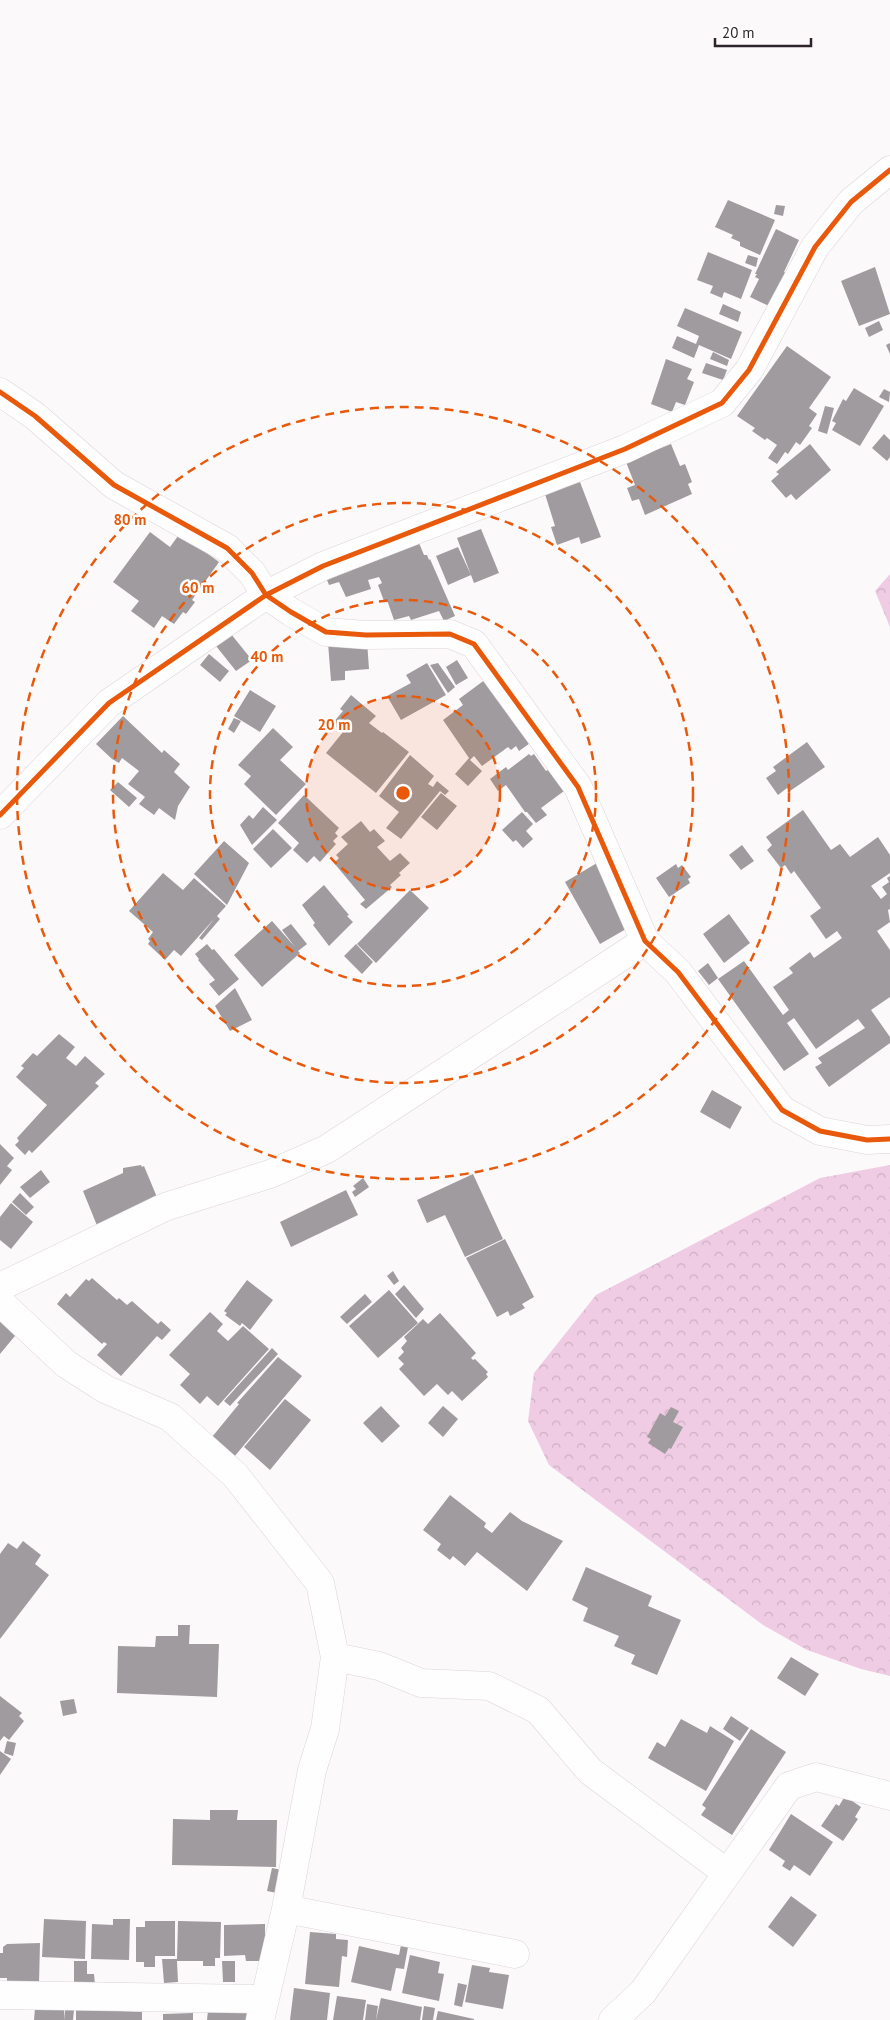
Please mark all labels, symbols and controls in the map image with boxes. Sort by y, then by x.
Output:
scale bar [715,15,811,47]
text: 20 m [722,23,755,42]
text: 80 m [114,510,146,529]
text: 60 m [182,578,214,597]
text: 40 m [251,647,283,666]
text: 20 m [318,715,350,734]
centre of rings [394,784,412,802]

